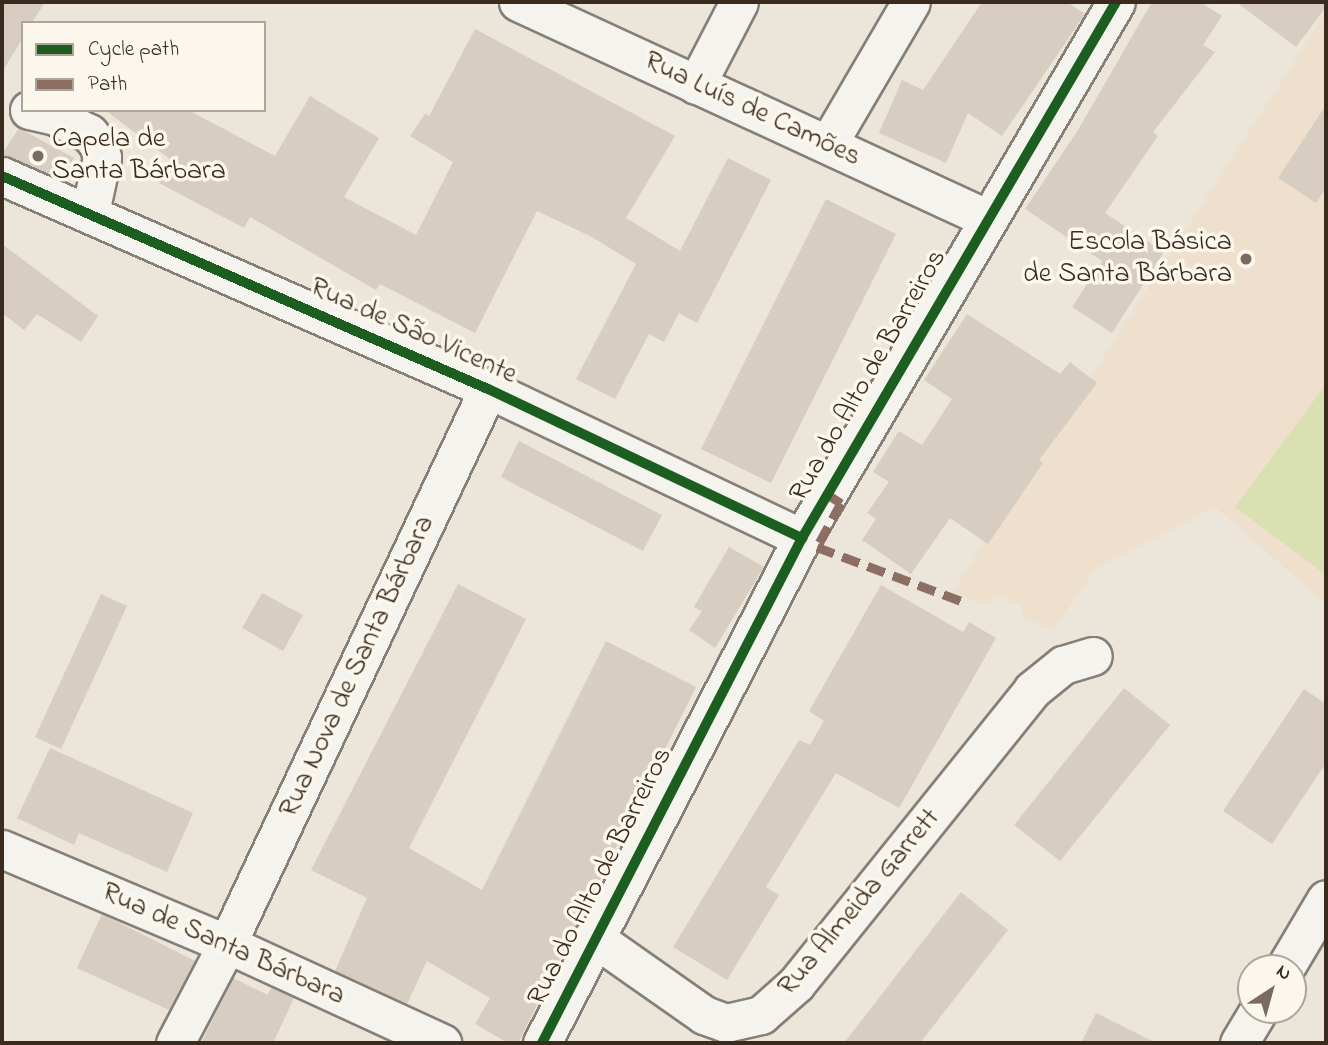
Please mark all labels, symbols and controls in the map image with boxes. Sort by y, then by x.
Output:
legend [21,21,266,112]
text: Cycle path [88,35,179,65]
street label: Rua Luís de Camões [638,45,866,175]
text: Path [88,70,127,100]
place label: Capela de Santa Bárbara [52,123,226,189]
marker: Capela de Santa Bárbara [30,148,46,164]
place label: Escola Básica de Santa Bárbara [1023,226,1232,292]
street label: Rua do Alto de Barreiros [783,244,955,508]
marker: Escola Básica de Santa Bárbara [1238,251,1254,267]
street label: Rua de São Vicente [304,271,522,393]
street label: Rua Nova de Santa Bárbara [273,511,443,823]
street label: Rua do Alto de Barreiros [521,742,681,1012]
street label: Rua Almeida Garrett [772,803,948,1003]
street label: Rua de Santa Bárbara [96,876,350,1014]
north arrow [1237,954,1307,1024]
text: N [1270,959,1297,988]

